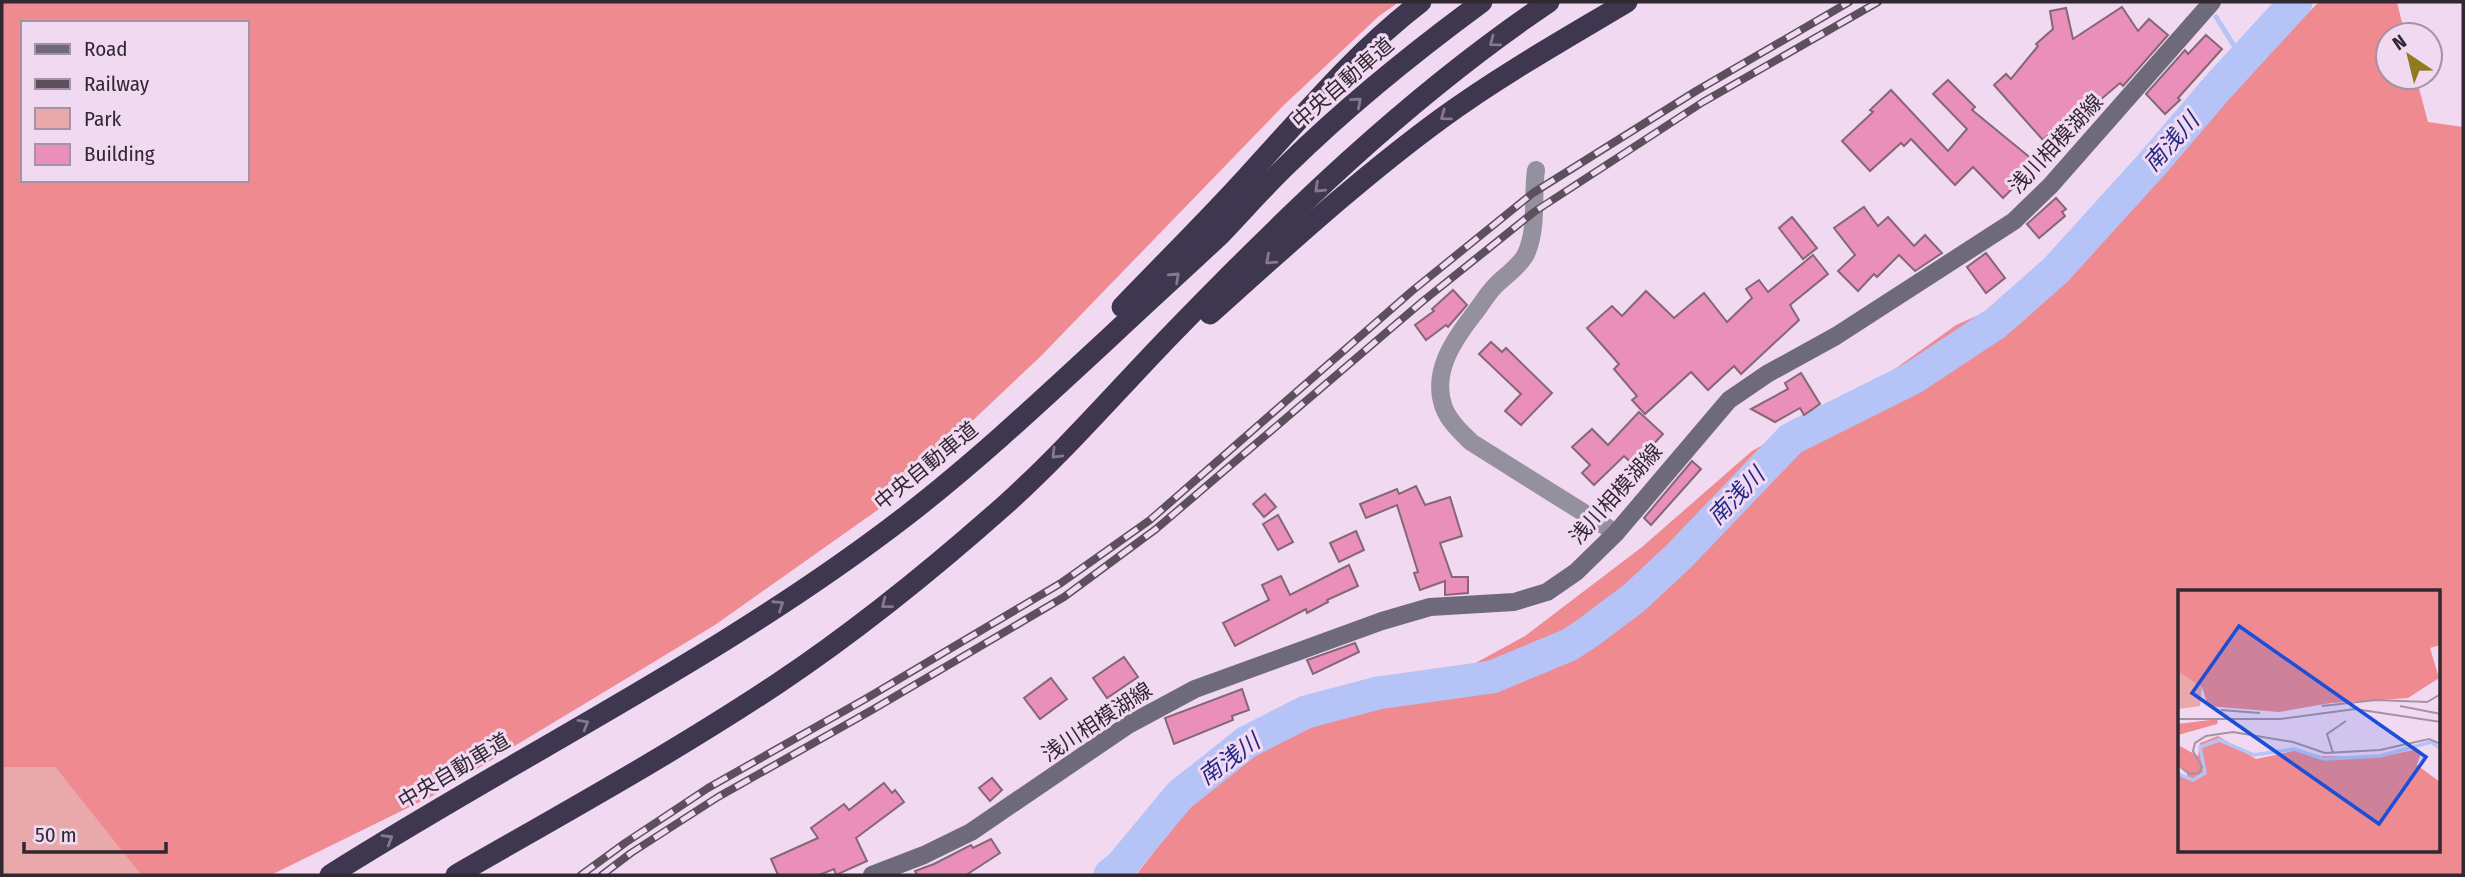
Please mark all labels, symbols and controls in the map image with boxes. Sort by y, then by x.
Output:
legend [21,21,248,182]
north arrow [2374,21,2444,91]
text: N [2388,30,2411,55]
street label: 中央自動車道 [1287,32,1399,134]
one-way arrow [1489,34,1502,46]
text: Road [84,36,128,62]
text: Railway [84,71,150,97]
street label: 浅川相模湖線 [2004,89,2108,199]
one-way arrow [1348,98,1361,110]
water label: 南浅川 [2138,105,2206,177]
text: Park [84,106,122,132]
one-way arrow [1440,108,1453,120]
text: Building [84,141,155,167]
one-way arrow [1314,179,1327,192]
one-way arrow [1265,252,1278,265]
one-way arrow [1167,272,1180,285]
street label: 中央自動車道 [869,416,983,516]
street label: 浅川相模湖線 [1564,438,1668,550]
one-way arrow [1052,446,1064,458]
water label: 南浅川 [1702,459,1772,531]
inset map [2178,590,2440,852]
one-way arrow [881,596,894,609]
one-way arrow [771,601,784,614]
street label: 浅川相模湖線 [1037,677,1157,767]
one-way arrow [577,719,590,732]
water label: 南浅川 [1193,726,1268,791]
street label: 中央自動車道 [393,727,515,815]
scale bar [24,810,166,854]
text: 50 m [35,822,77,848]
one-way arrow [381,834,394,847]

